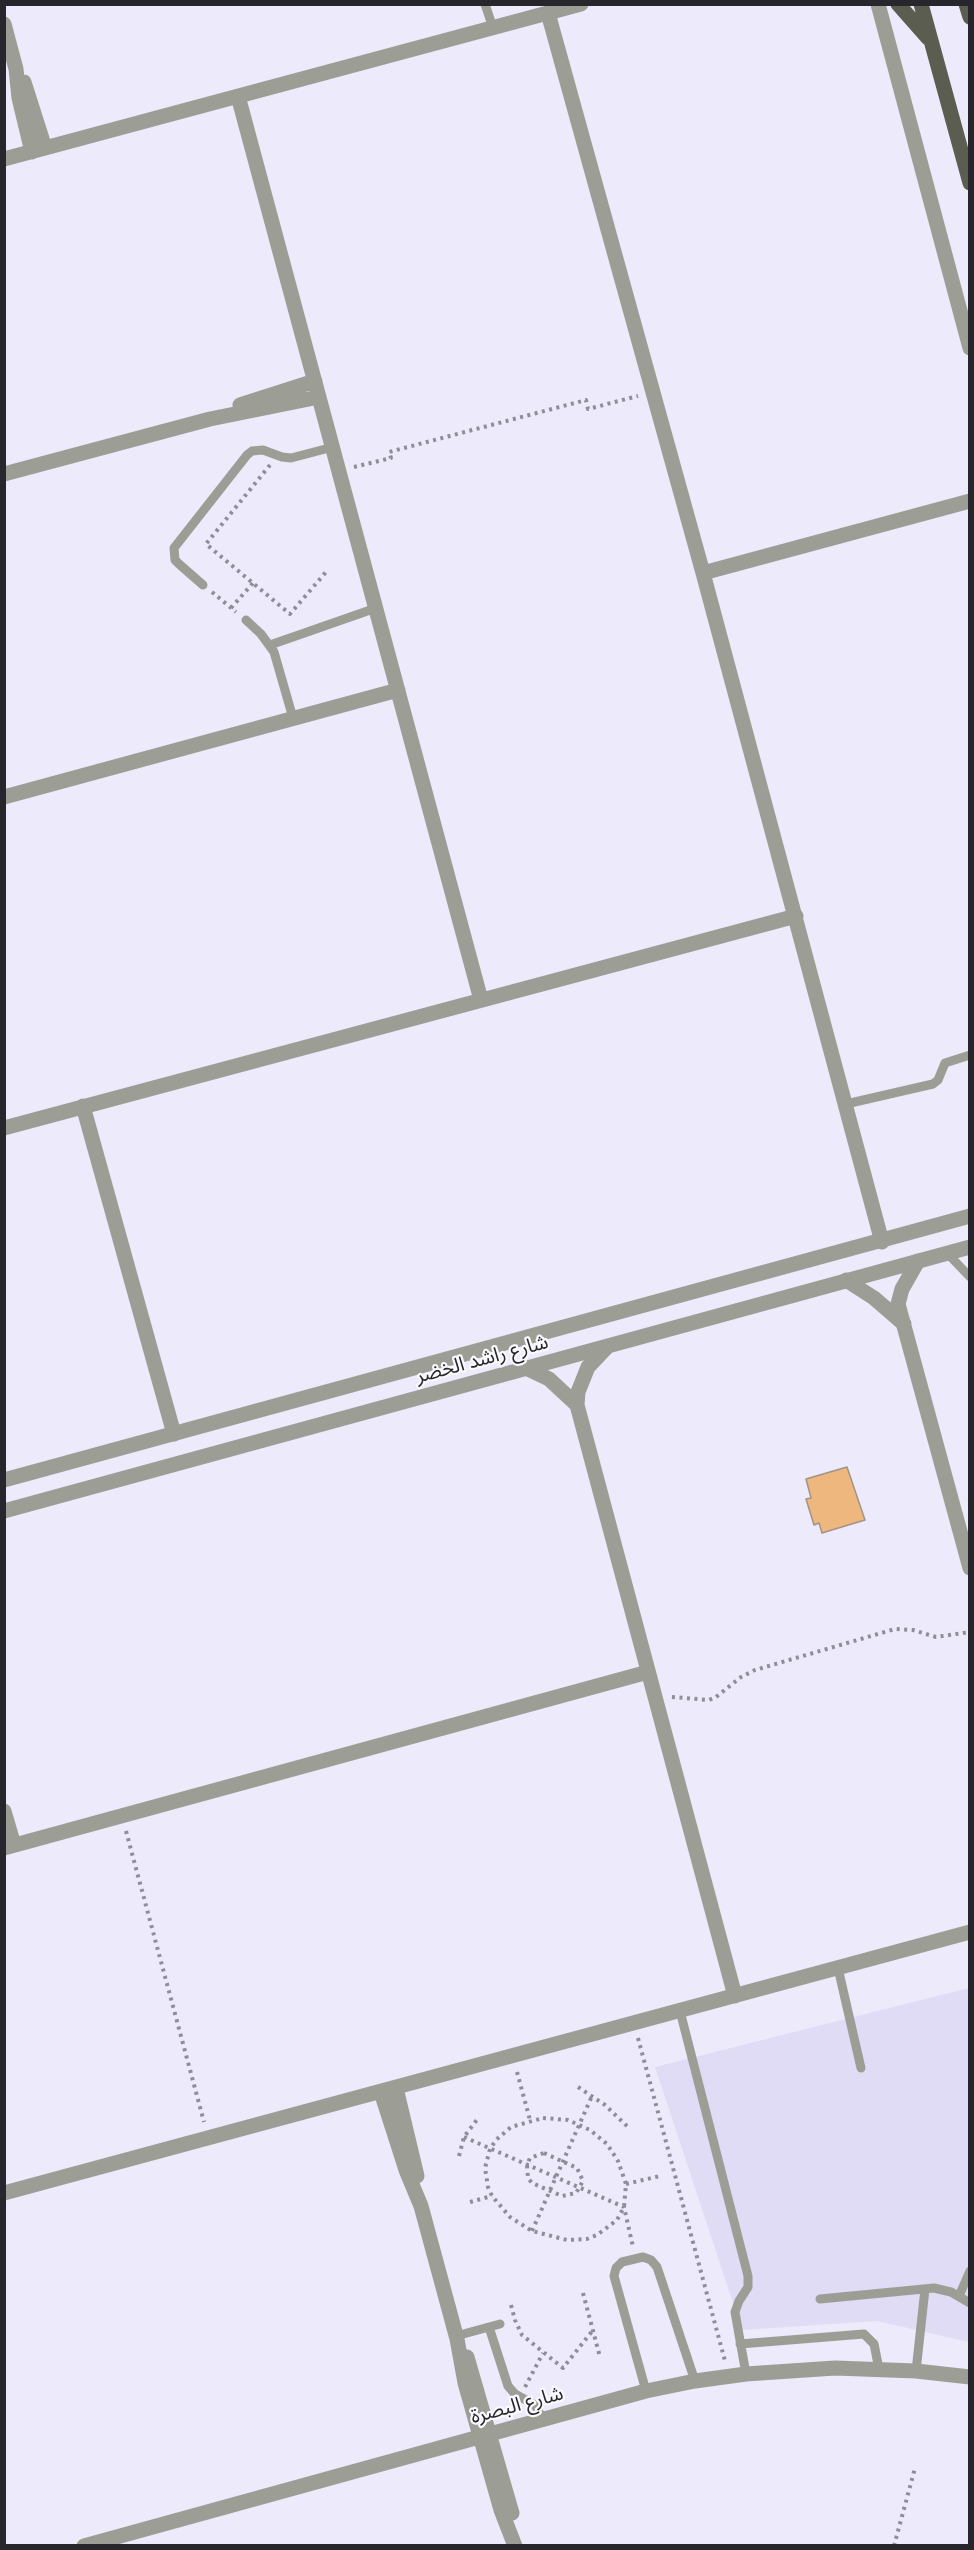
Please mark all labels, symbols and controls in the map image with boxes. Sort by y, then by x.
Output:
street label: شارع راشد الخضر [413,1330,551,1388]
street label: شارع البصرة [468,2381,566,2429]

